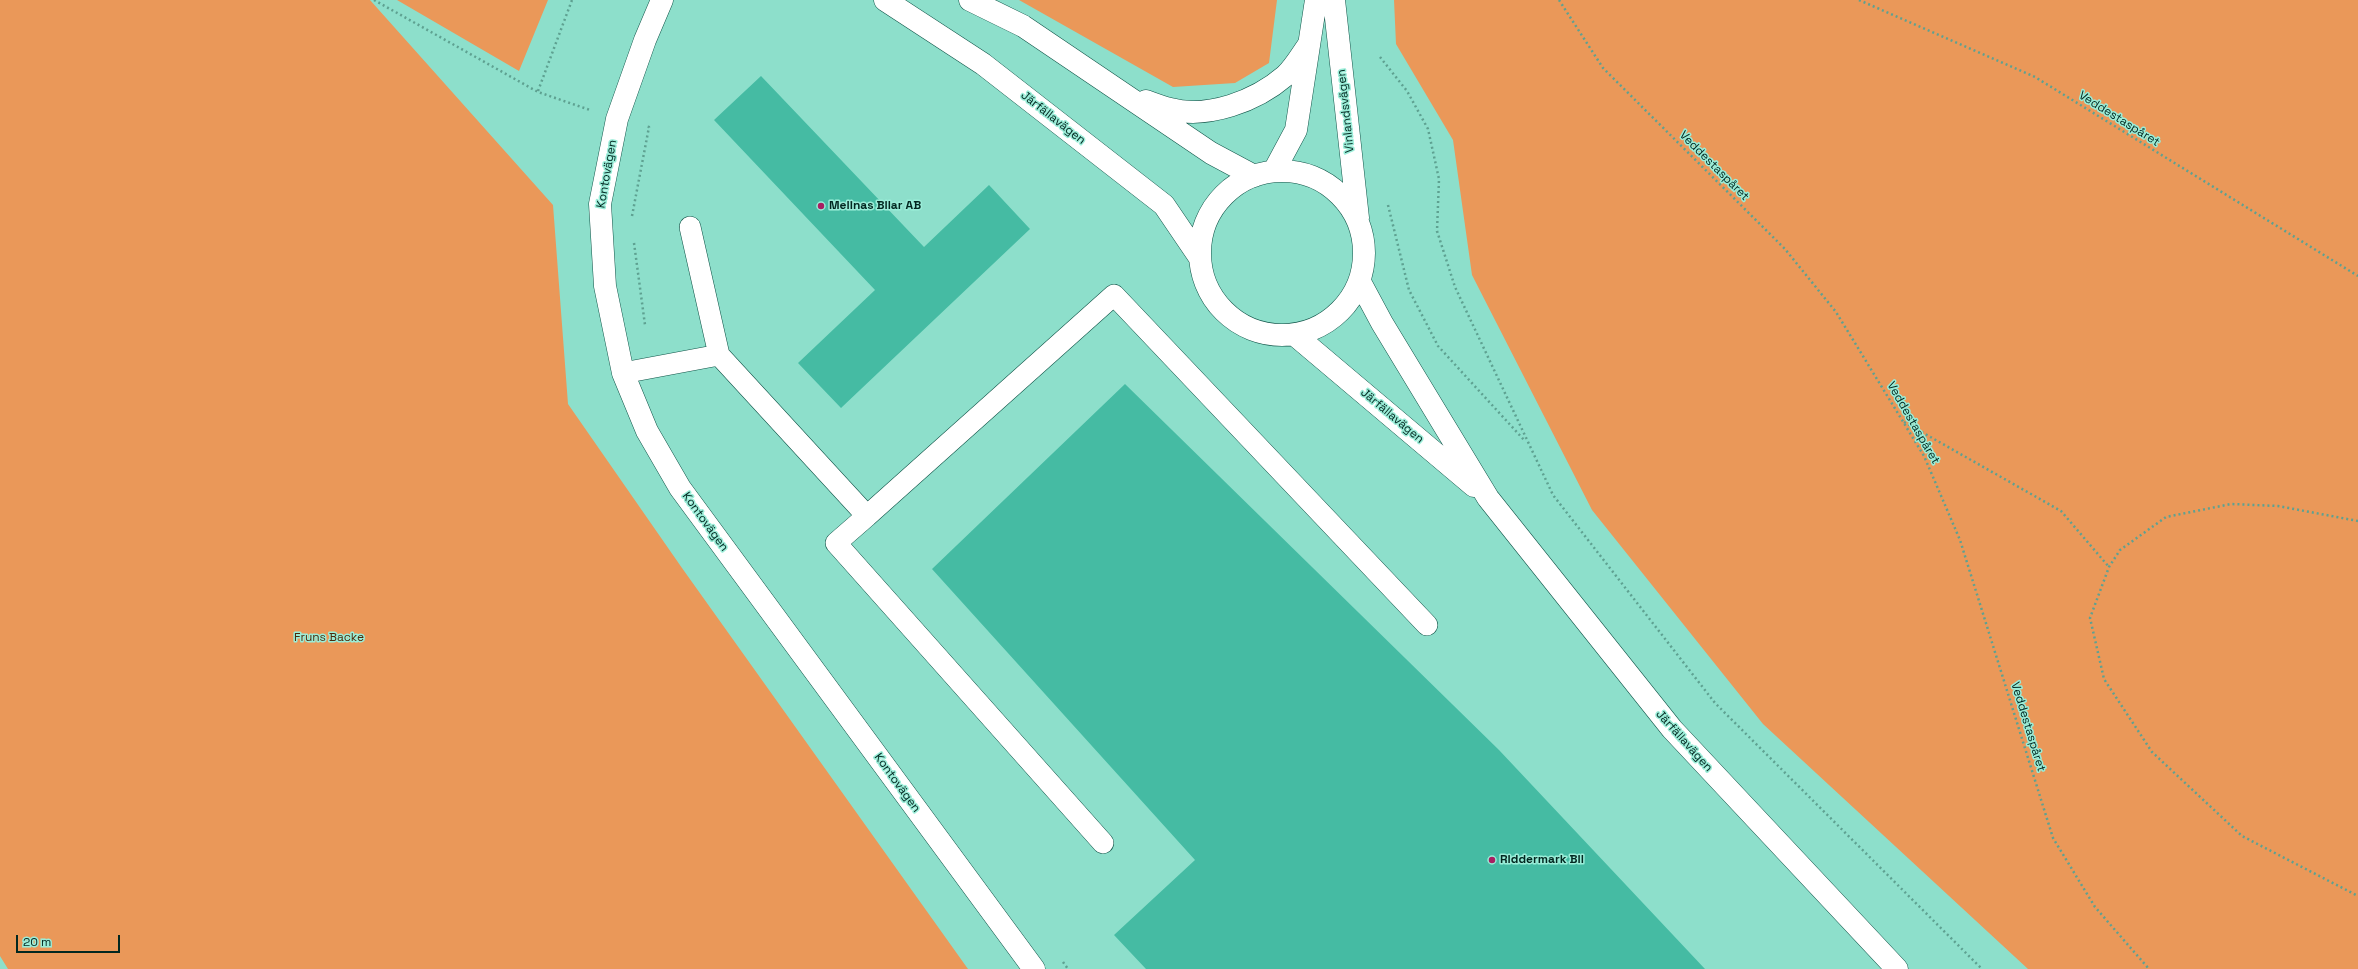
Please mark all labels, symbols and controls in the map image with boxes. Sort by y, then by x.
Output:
street label: Vinlandsvägen [1334,69,1358,153]
street label: Järfällavägen [1018,88,1088,148]
street label: Veddestaspåret [2076,88,2162,150]
street label: Veddestaspåret [1676,128,1752,204]
street label: Kontovägen [594,139,620,209]
place label: Melinas Bilar AB [829,199,921,213]
marker: Melinas Bilar AB [816,201,826,211]
street label: Veddestaspåret [1884,379,1942,467]
street label: Järfällavägen [1358,385,1426,447]
street label: Kontovägen [679,490,731,554]
park label: Fruns Backe [294,631,364,645]
street label: Veddestaspåret [2008,681,2048,773]
street label: Järfällavägen [1653,707,1715,775]
street label: Kontovägen [871,751,923,815]
place label: Riddermark Bil [1500,853,1584,867]
marker: Riddermark Bil [1487,855,1497,865]
scale bar [18,927,122,953]
text: 20 m [23,934,51,950]

